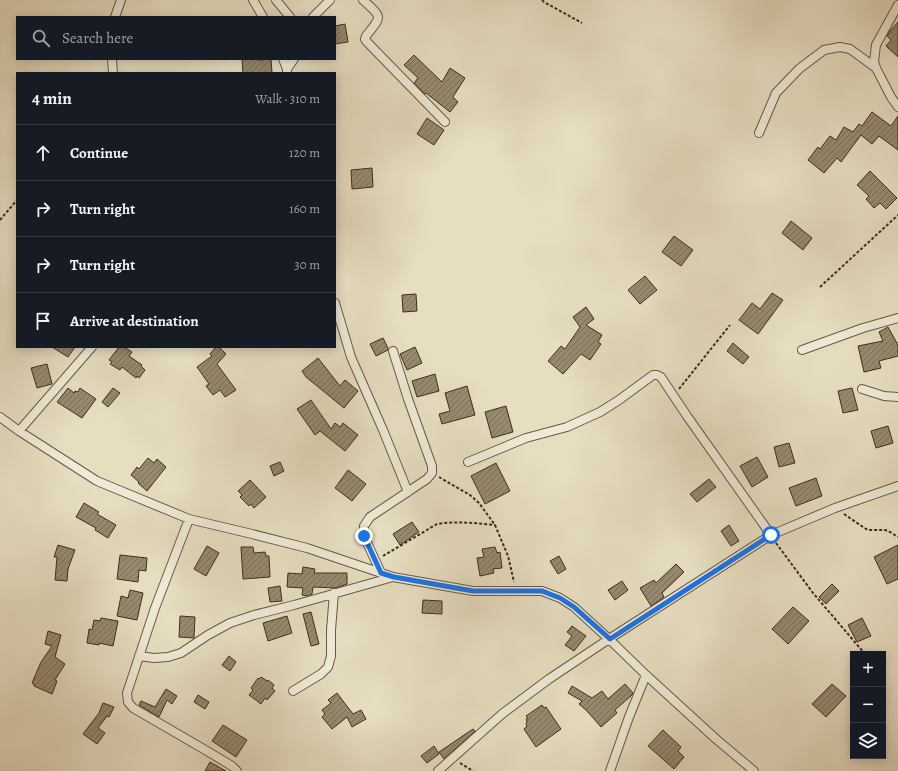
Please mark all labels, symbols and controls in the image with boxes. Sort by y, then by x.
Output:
search box [16,16,336,60]
icon: search [30,27,52,49]
text: Search here [62,28,133,48]
text: 4 min [32,87,72,110]
text: Walk · 310 m [255,90,320,107]
icon: ahead [32,142,54,164]
text: Continue [70,143,128,163]
text: 120 m [289,144,320,161]
icon: right [32,198,54,220]
text: Turn right [70,199,135,219]
text: 160 m [289,200,320,217]
icon: right [32,254,54,276]
text: Turn right [70,255,135,275]
text: 30 m [294,256,320,273]
icon: arrive [32,310,54,332]
text: Arrive at destination [70,311,199,331]
route start [762,526,780,544]
route end [355,527,373,545]
map controls [850,651,886,759]
button: + [850,651,886,687]
button: − [850,687,886,723]
button: layers [850,723,886,759]

